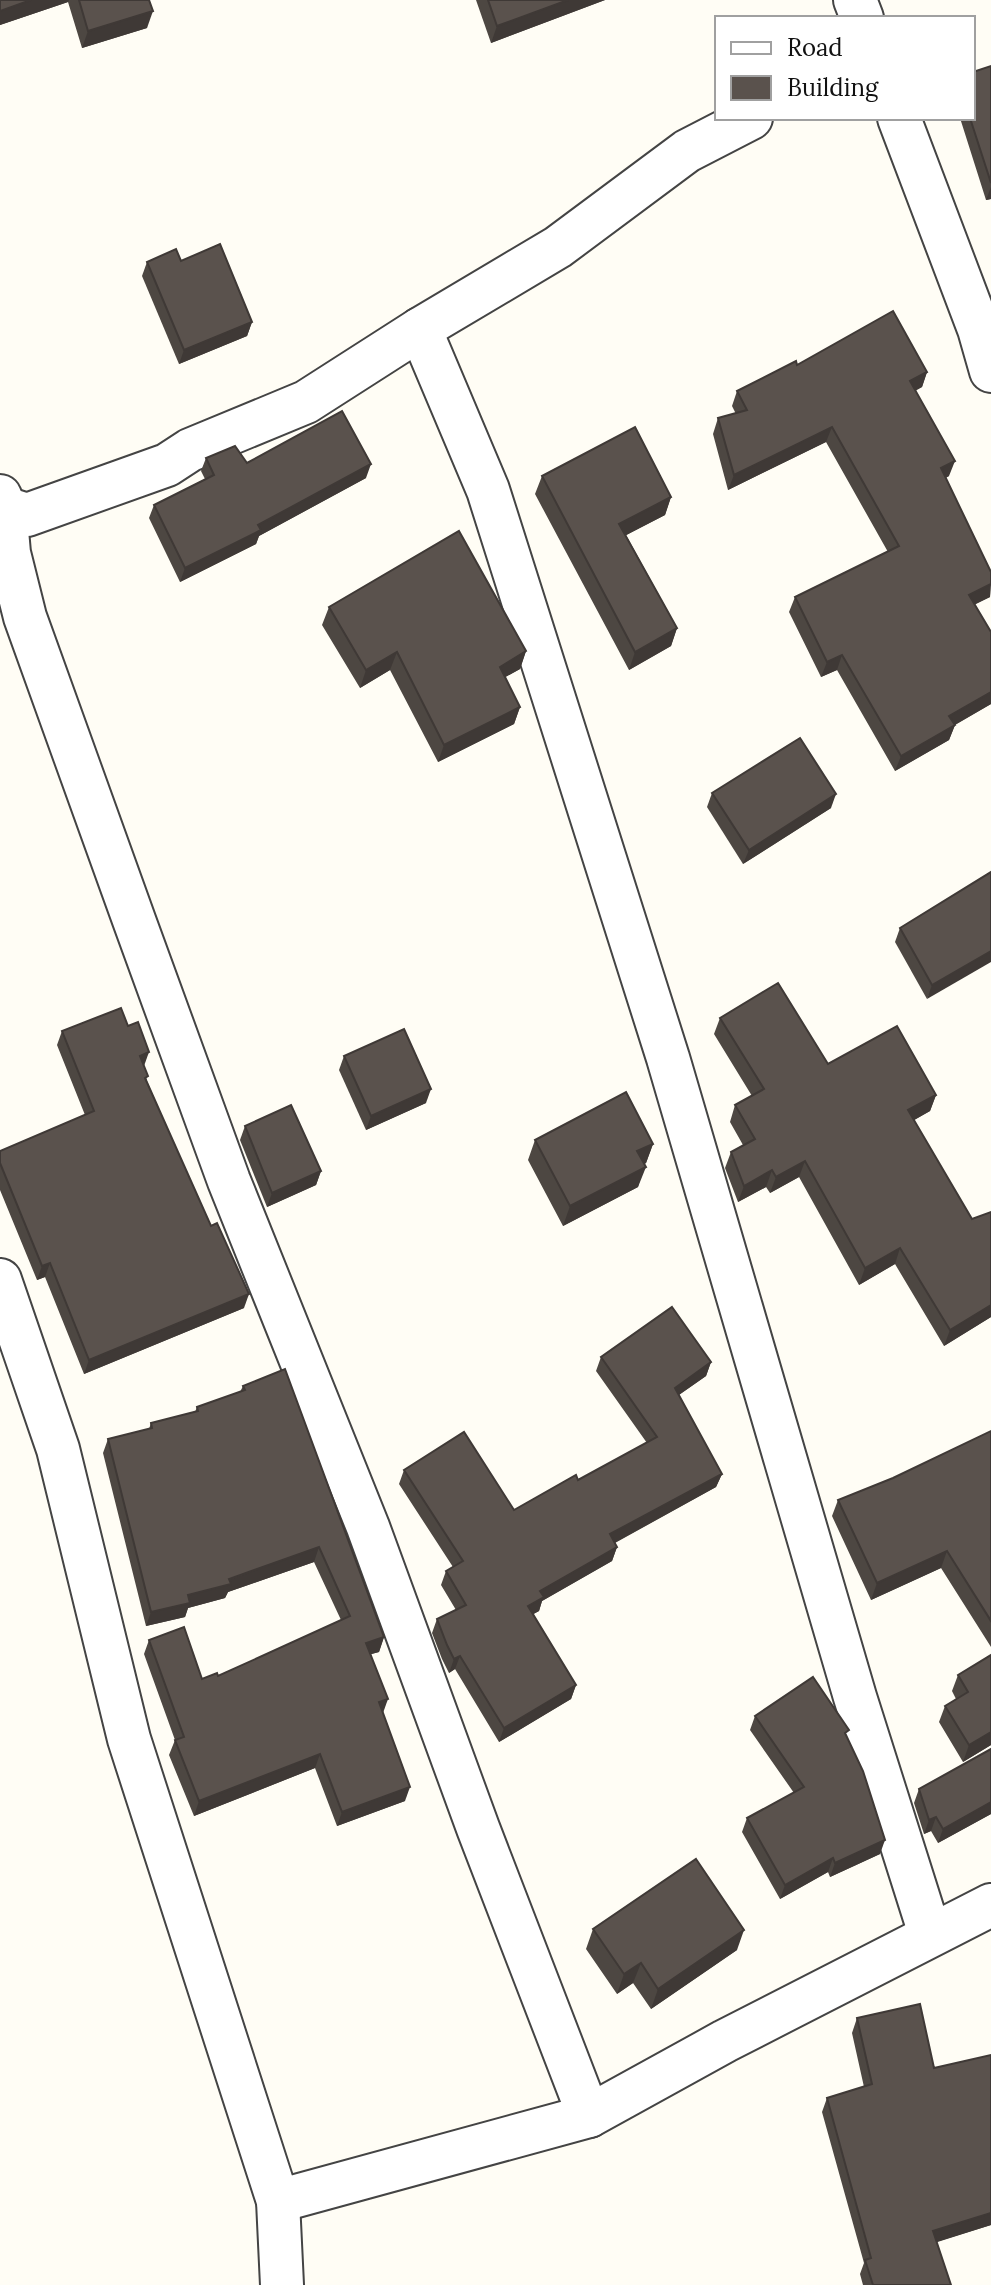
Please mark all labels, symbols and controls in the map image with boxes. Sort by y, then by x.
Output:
legend [715,16,975,120]
text: Road [787,32,843,63]
text: Building [787,72,879,103]

